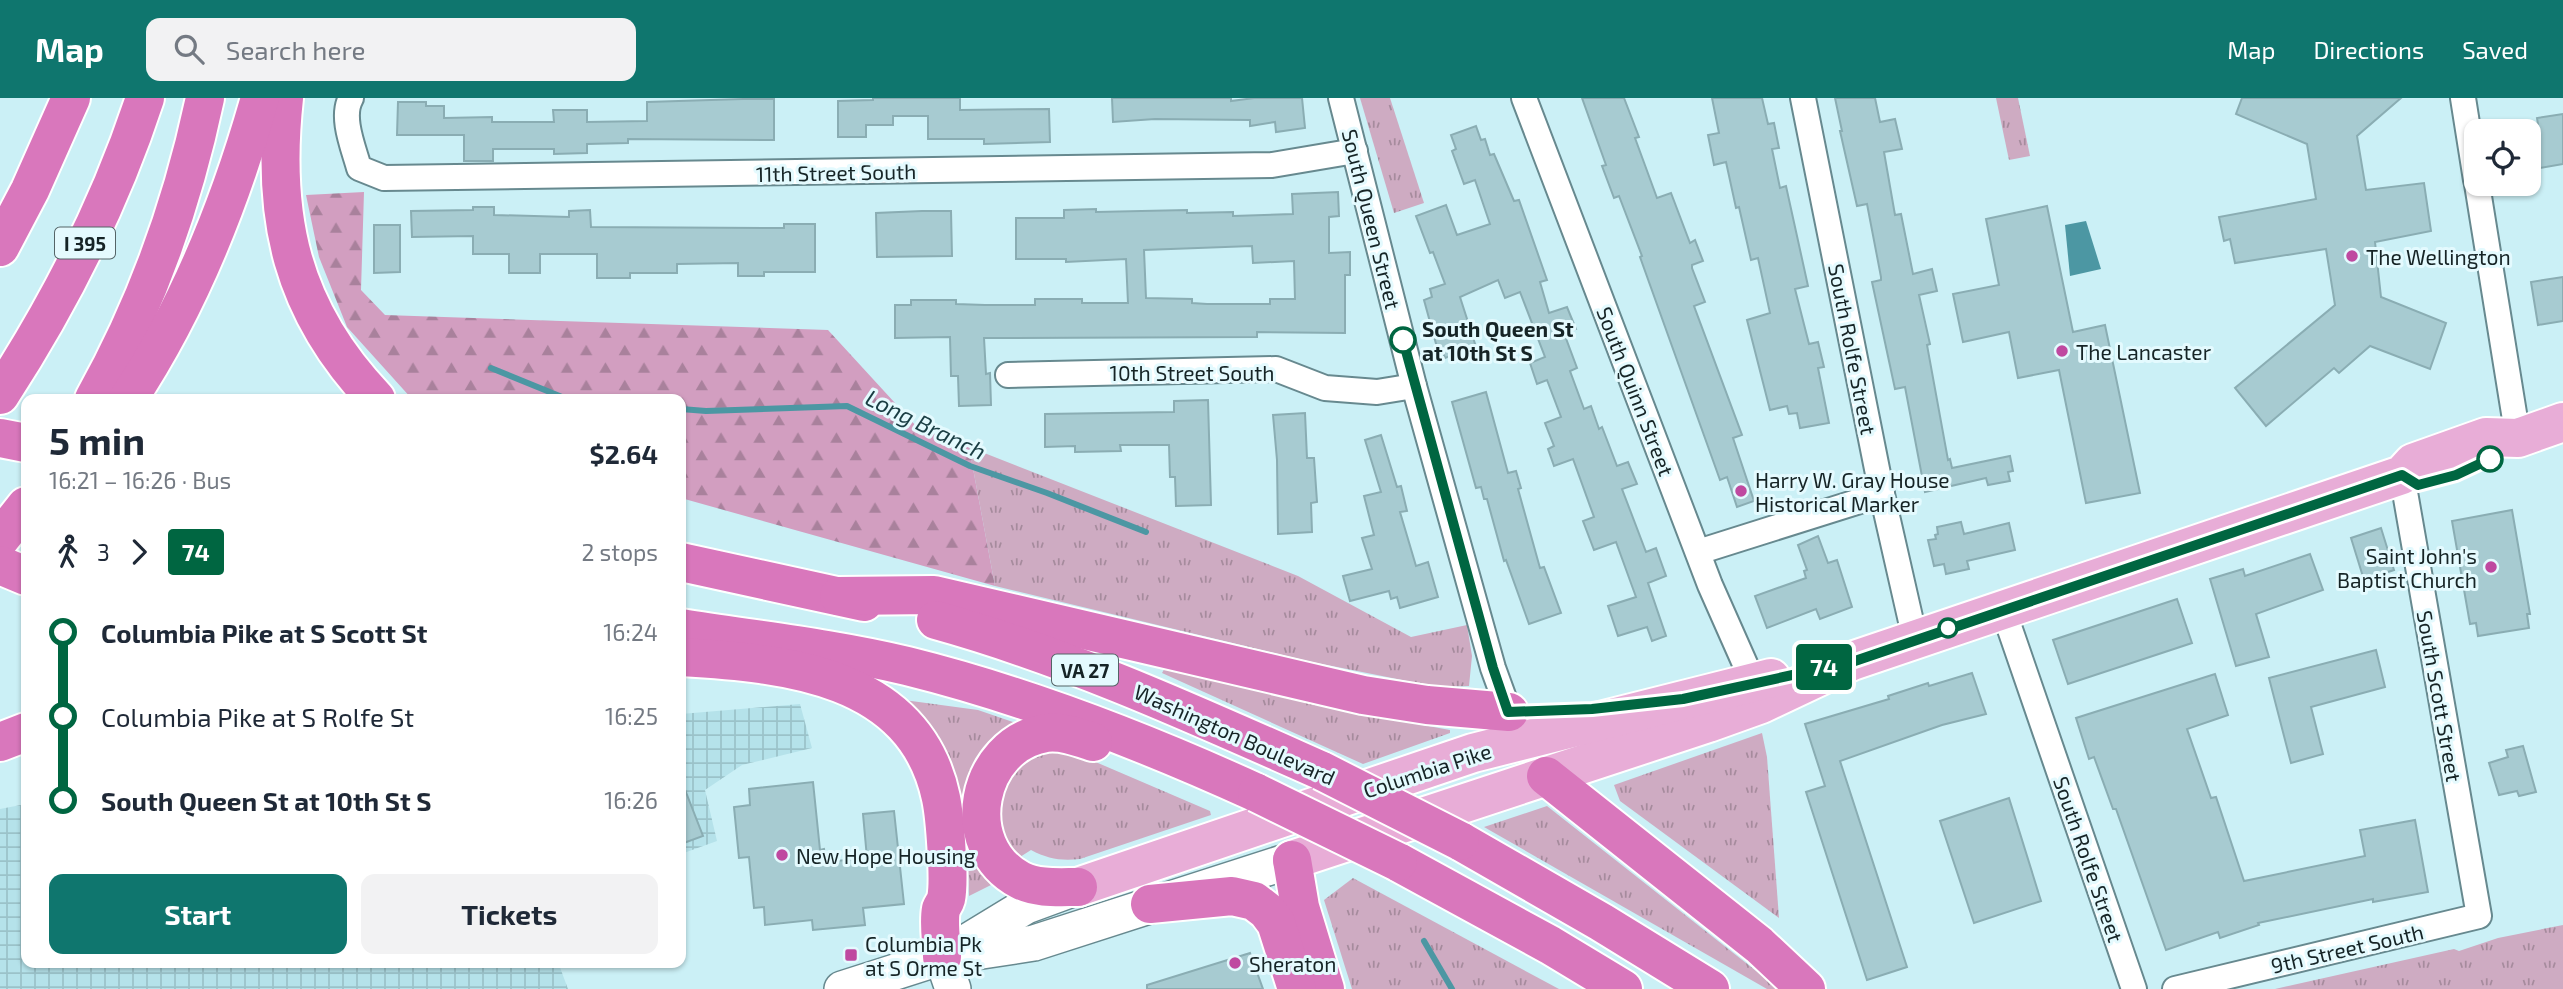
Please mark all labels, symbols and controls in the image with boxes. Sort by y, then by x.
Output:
search box [146,18,636,81]
text: Map [35,29,104,69]
icon: search [170,30,208,68]
text: Search here [226,34,365,65]
text: Map [2227,35,2275,64]
text: Directions [2313,35,2424,64]
text: Saved [2462,35,2528,64]
map controls [2464,119,2541,196]
button: locate [2464,119,2541,196]
street label: South Queen Street [1337,127,1406,312]
street label: 11th Street South [756,158,916,186]
road number: I 395 [55,228,115,258]
place label: The Wellington [2366,244,2511,269]
marker: The Wellington [2344,248,2360,264]
street label: South Rolfe Street [1824,261,1882,437]
street label: South Quinn Street [1591,303,1680,480]
place label: South Queen St at 10th St S [1422,316,1574,365]
marker: South Queen St at 10th St S [1390,327,1416,353]
place label: The Lancaster [2076,339,2212,364]
marker: The Lancaster [2054,343,2070,359]
street label: 10th Street South [1110,360,1274,385]
water label: Long Branch [861,383,991,465]
text: 5 min [49,417,145,463]
text: $2.64 [590,438,658,469]
unlabelled marker [2477,446,2503,472]
text: 16:21 – 16:26 · Bus [49,466,231,494]
place label: Harry W. Gray House Historical Marker [1755,467,1950,516]
marker: Harry W. Gray House Historical Marker [1733,483,1749,499]
icon: walk [49,533,87,571]
icon: forward [120,533,158,571]
text: 74 [182,537,210,566]
text: 3 [97,538,110,566]
text: 2 stops [581,538,658,566]
place label: Saint John's Baptist Church [2337,543,2477,592]
marker: Saint John's Baptist Church [2483,559,2499,575]
street label: South Scott Street [2413,608,2467,784]
text: Columbia Pike at S Scott St [101,617,427,648]
text: 16:24 [603,618,658,646]
unlabelled marker [1938,618,1958,638]
line badge: 74 [1792,644,1856,690]
text: 74 [1810,652,1838,681]
road number: VA 27 [1052,654,1118,685]
street label: Washington Boulevard [1131,678,1339,790]
text: Columbia Pike at S Rolfe St [101,701,414,732]
text: 16:25 [605,702,658,730]
street label: Columbia Pike [1360,738,1494,802]
street label: South Rolfe Street [2049,773,2129,945]
text: South Queen St at 10th St S [101,785,432,816]
text: 16:26 [604,786,658,814]
place label: New Hope Housing [796,843,976,868]
marker: New Hope Housing [774,847,790,863]
button: Start [49,874,347,954]
button: Tickets [361,874,658,954]
street label: 9th Street South [2268,918,2426,978]
place label: Columbia Pk at S Orme St [865,931,982,980]
marker: Columbia Pk at S Orme St [843,947,859,963]
place label: Sheraton [1249,951,1336,976]
marker: Sheraton [1227,955,1243,971]

